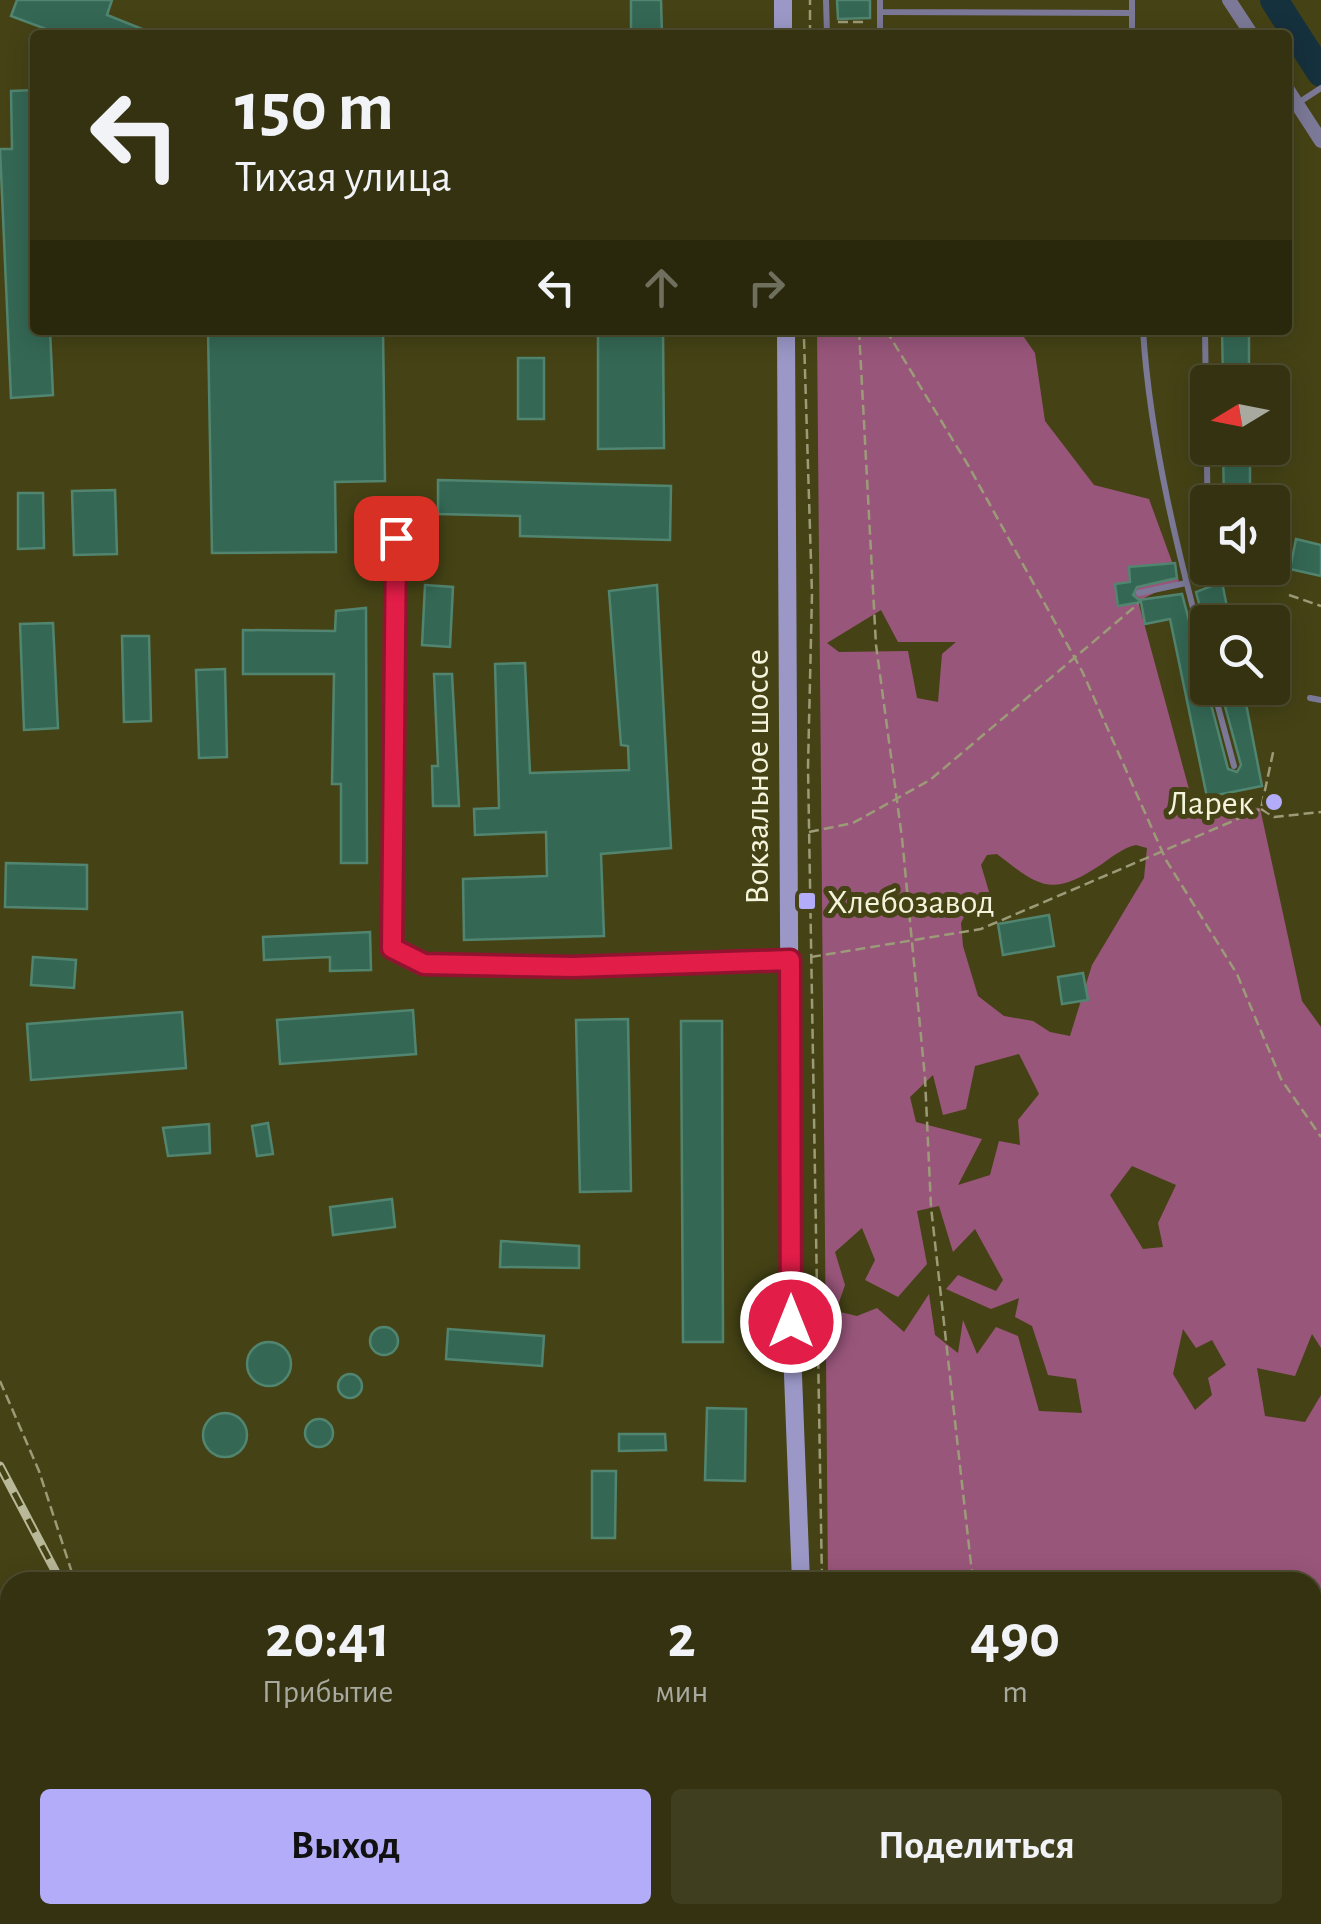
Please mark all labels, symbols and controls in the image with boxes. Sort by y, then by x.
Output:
icon: left [70,70,200,200]
text: 150 m [235,73,394,143]
text: Тихая улица [235,155,452,200]
icon: left [529,260,584,315]
icon: ahead [634,260,689,315]
icon: right [739,260,794,315]
north arrow [1190,365,1290,465]
map controls [1190,365,1290,705]
button: sound [1190,485,1290,585]
pin [354,496,439,581]
icon: arrive [369,511,424,566]
button: search [1190,605,1290,705]
street label: Вокзальное шоссе [740,649,775,905]
place label: Ларек [1168,786,1254,821]
marker: Ларек [1263,791,1285,813]
place label: Хлебозавод [827,885,995,920]
marker: Хлебозавод [796,890,818,912]
position arrow [739,1270,843,1374]
text: 20:41 [265,1608,390,1668]
text: 2 [668,1608,696,1668]
text: 490 [970,1608,1060,1668]
text: Прибытие [262,1676,393,1708]
text: мин [655,1676,708,1708]
text: m [1002,1676,1028,1708]
button: Выход [40,1789,651,1904]
button: Поделиться [671,1789,1282,1904]

